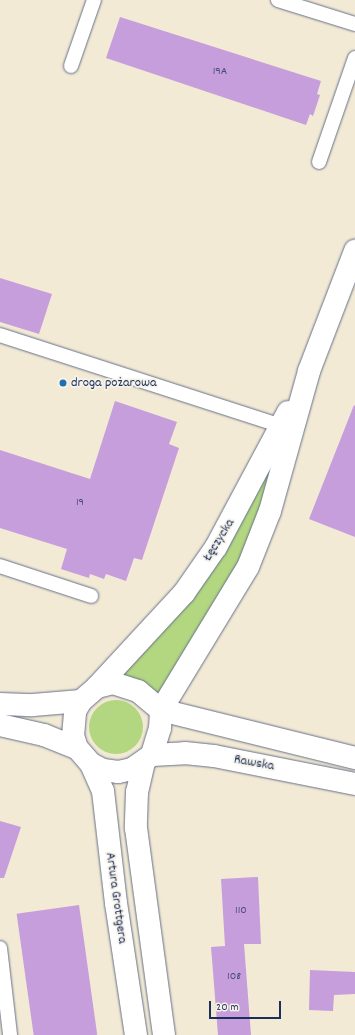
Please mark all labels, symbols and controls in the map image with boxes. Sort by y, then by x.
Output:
house number: 19A [213,65,227,79]
place label: droga pożarowa [71,375,156,391]
marker: droga pożarowa [58,378,68,388]
house number: 19 [76,496,84,510]
street label: Łęczycka [200,516,238,564]
street label: Rawska [233,751,275,775]
street label: Artura Grottgera [101,851,131,945]
house number: 110 [235,904,247,918]
house number: 108 [227,970,241,984]
scale bar [211,993,283,1019]
text: 20 m [216,999,239,1016]

